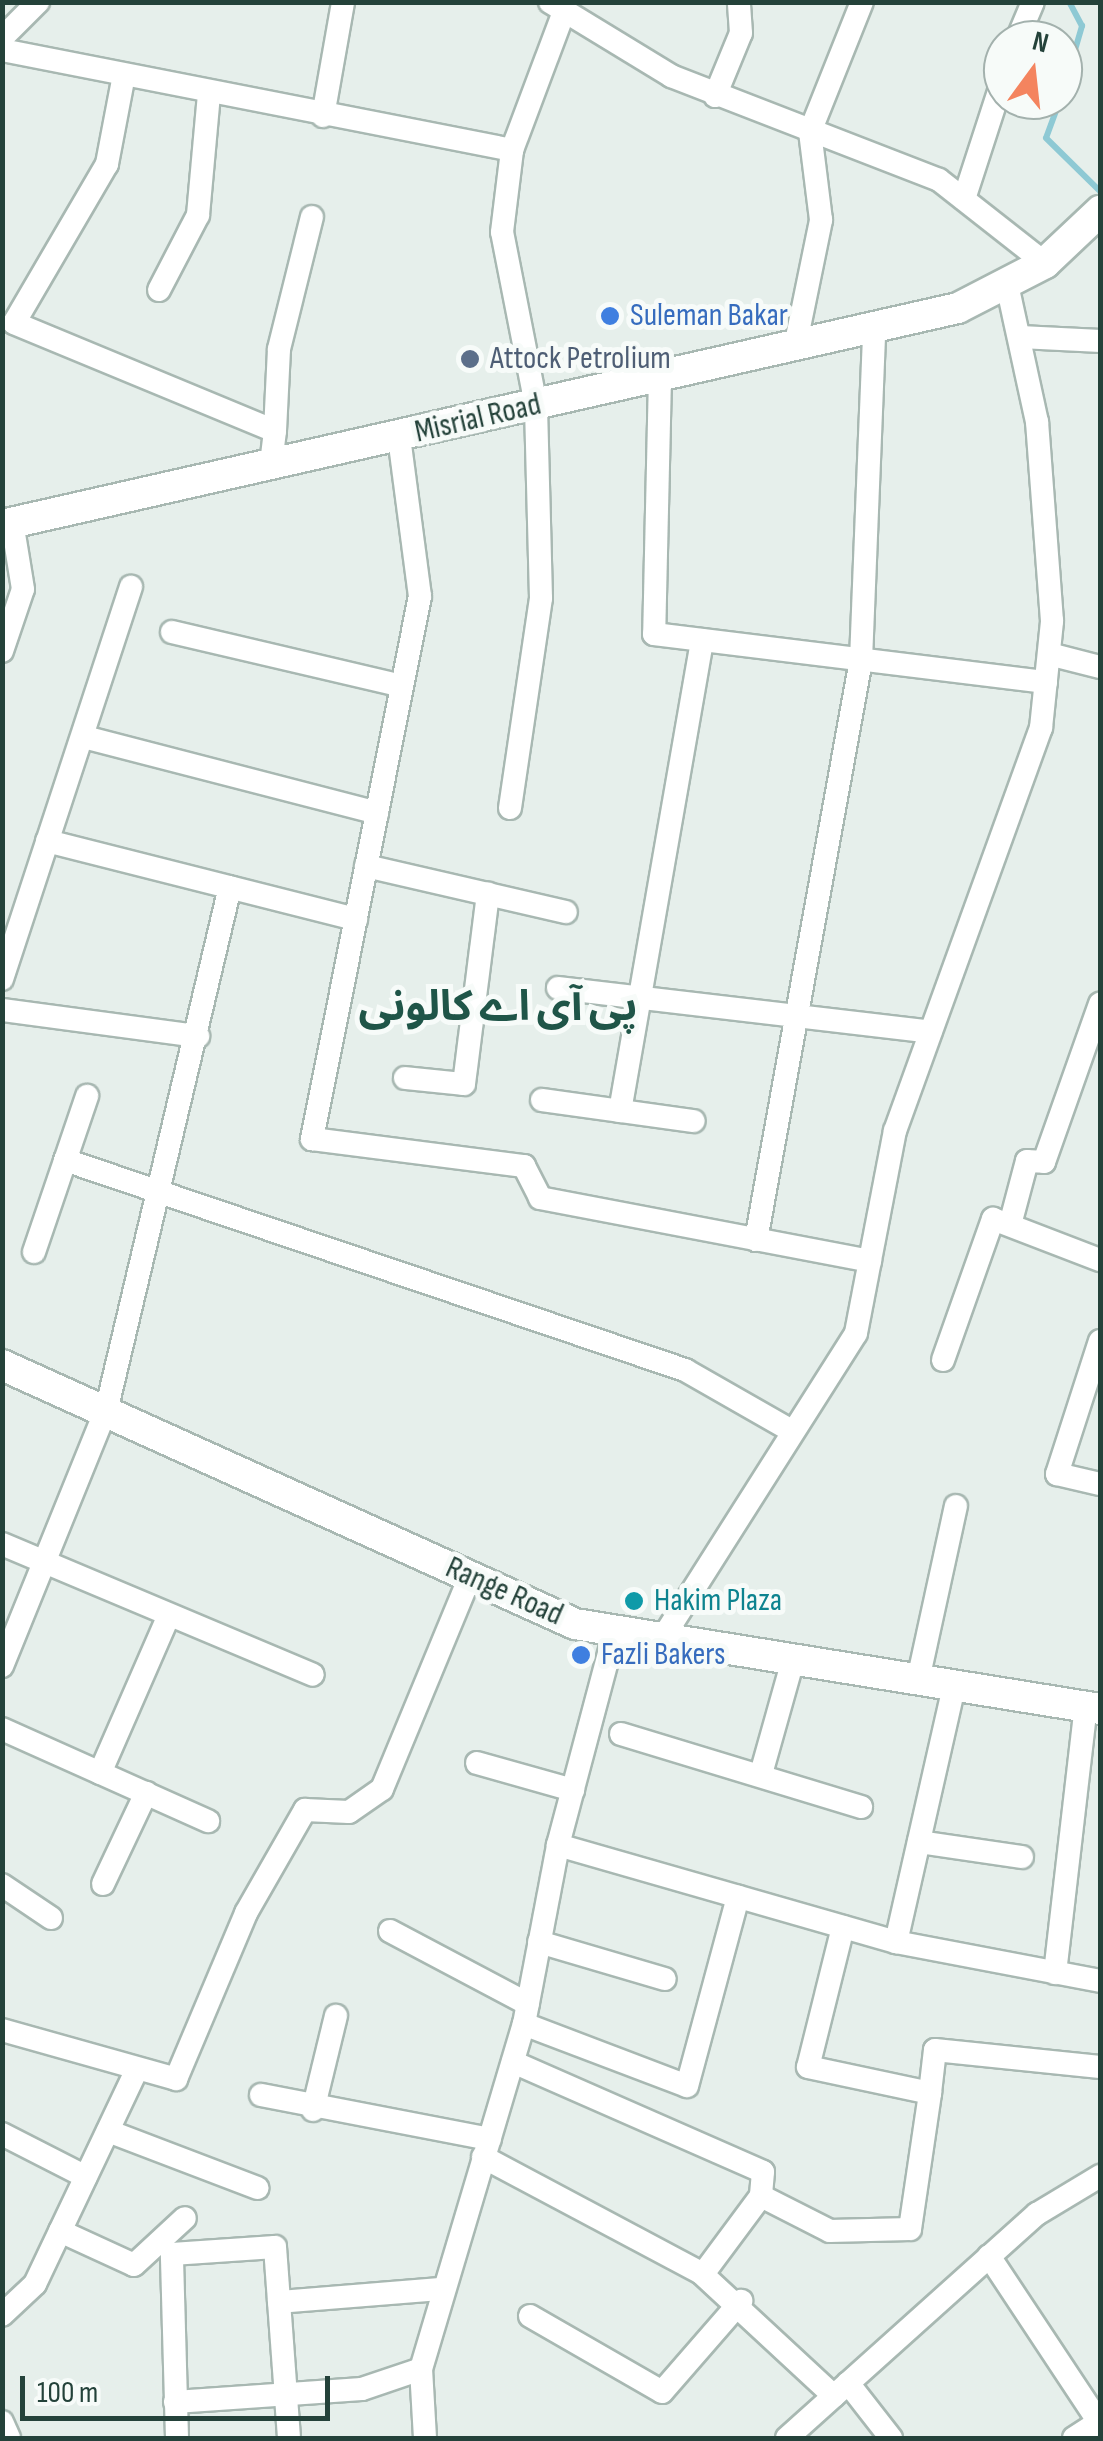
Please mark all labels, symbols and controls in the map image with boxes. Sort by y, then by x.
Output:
north arrow [983,20,1083,120]
text: N [1029,25,1052,60]
place label: Suleman Bakar [630,297,788,335]
marker: Suleman Bakar [599,305,621,327]
place label: Attock Petrolium [490,340,671,378]
marker: Attock Petrolium [459,348,481,370]
street label: Misrial Road [411,386,545,452]
district label: پی آی اے کالونی [358,983,638,1033]
street label: Range Road [439,1549,569,1635]
place label: Hakim Plaza [654,1582,782,1620]
marker: Hakim Plaza [623,1590,645,1612]
place label: Fazli Bakers [601,1636,725,1674]
marker: Fazli Bakers [570,1644,592,1666]
scale bar [25,2356,335,2418]
text: 100 m [37,2375,98,2411]

